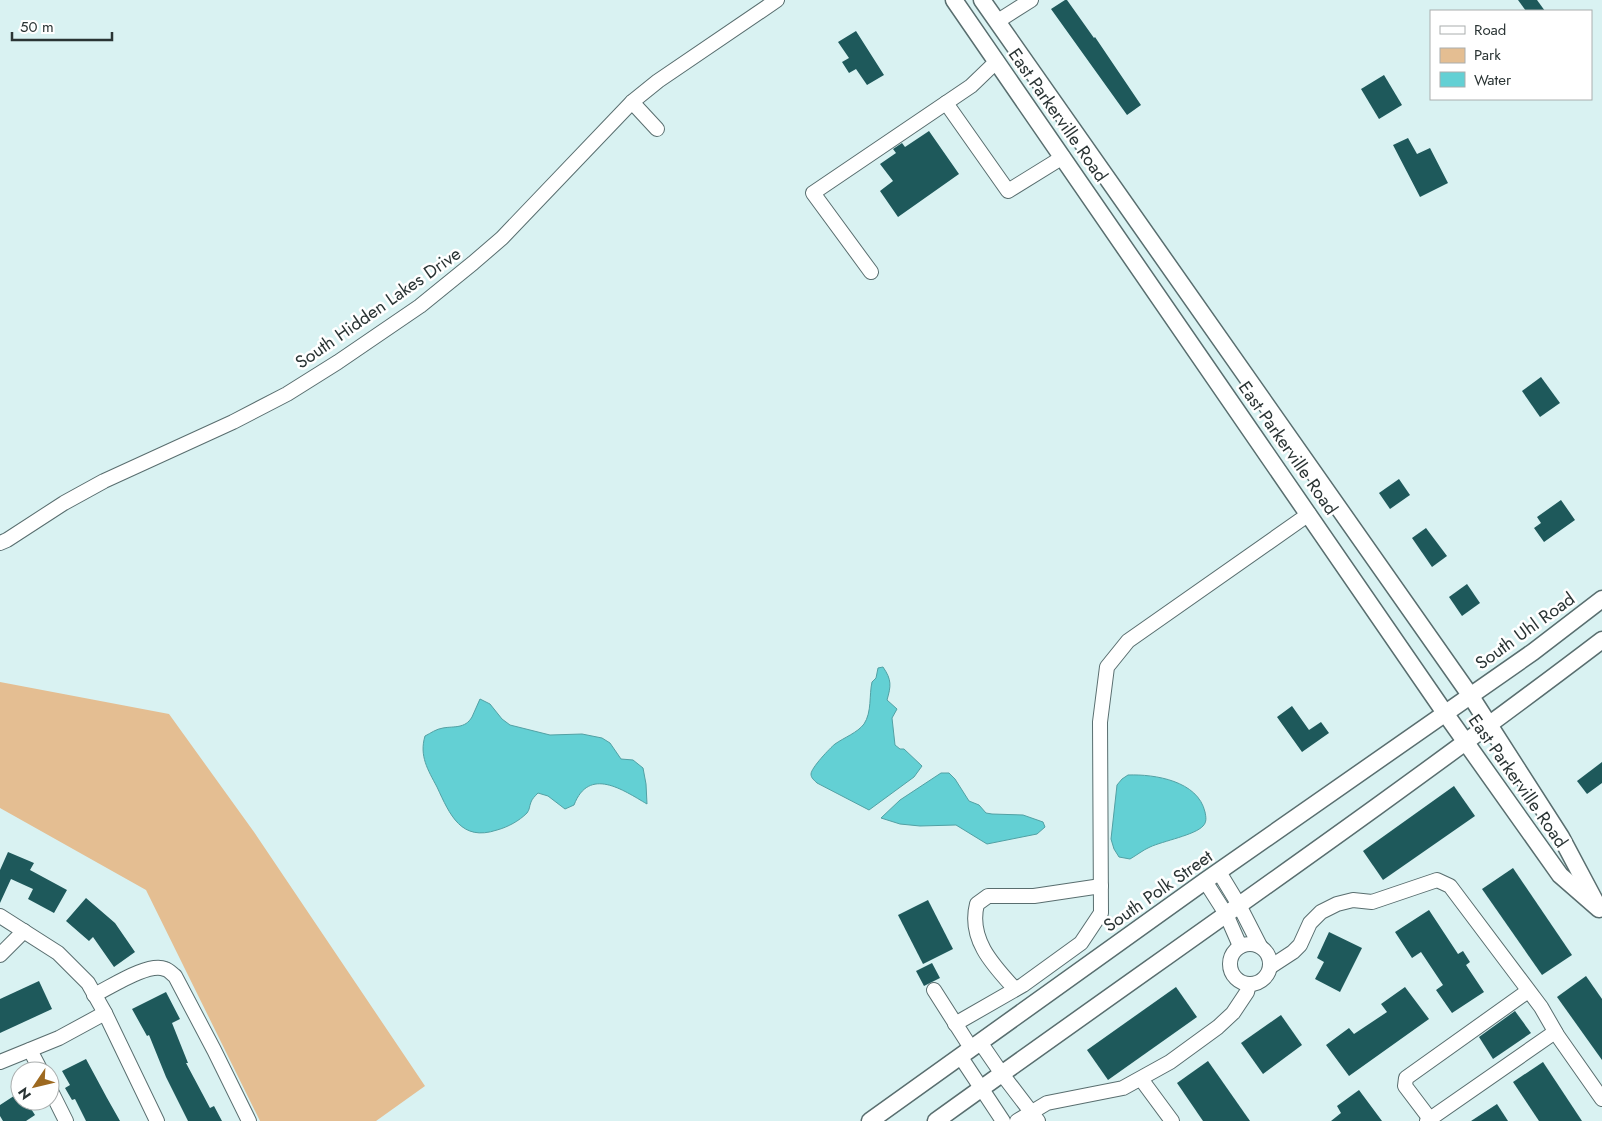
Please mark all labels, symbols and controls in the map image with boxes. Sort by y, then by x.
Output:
scale bar [12,10,112,42]
legend [1430,10,1592,100]
text: 50 m [20,16,54,38]
text: Road [1474,19,1506,41]
street label: East Parkerville Road [1002,43,1114,187]
text: Park [1474,44,1501,66]
text: Water [1474,69,1512,91]
street label: South Hidden Lakes Drive [290,241,466,375]
street label: East Parkerville Road [1232,376,1344,520]
street label: South Uhl Road [1470,586,1580,676]
street label: East Parkerville Road [1462,709,1574,853]
street label: South Polk Street [1098,843,1218,938]
north arrow [10,1061,60,1111]
text: N [13,1083,36,1104]

